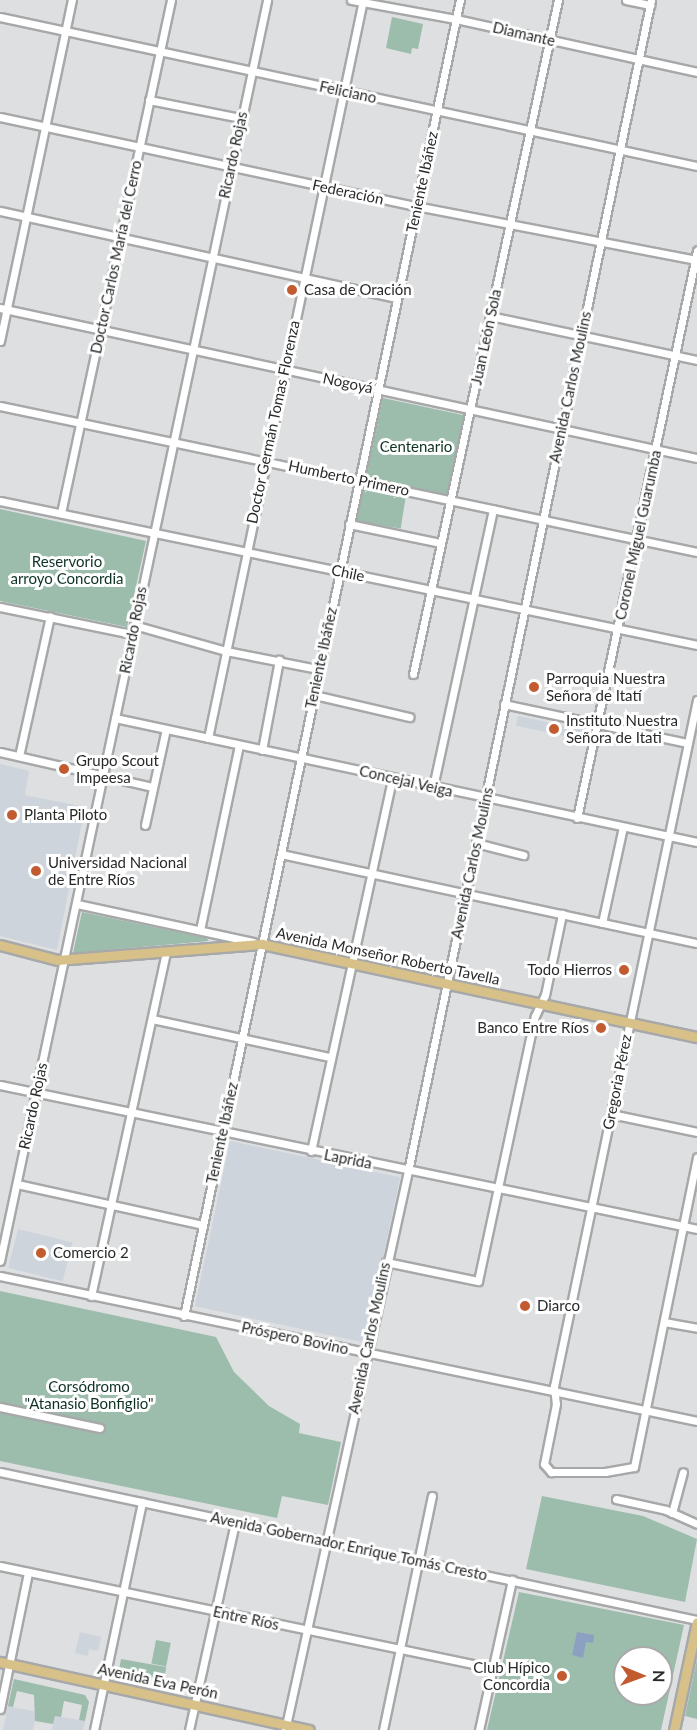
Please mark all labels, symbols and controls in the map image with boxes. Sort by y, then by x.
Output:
street label: Diamante [491,18,557,50]
street label: Feliciano [318,77,378,107]
street label: Ricardo Rojas [215,110,251,200]
street label: Teniente Ibáñez [402,130,442,234]
street label: Doctor Carlos María del Cerro [87,159,145,355]
street label: Federación [311,176,385,208]
place label: Casa de Oración [304,281,412,299]
marker: Casa de Oración [285,283,299,297]
street label: Juan León Sola [467,287,505,387]
street label: Avenida Carlos Moulins [545,310,595,464]
street label: Doctor Germán Tomas Florenza [243,318,303,526]
street label: Nogoyá [321,369,375,397]
park label: Centenario [380,438,452,456]
street label: Coronel Miguel Guarumba [611,448,665,622]
street label: Humberto Primero [287,456,411,500]
park label: Reservorio arroyo Concordia [10,552,124,587]
street label: Chile [330,561,366,585]
street label: Ricardo Rojas [116,585,150,675]
street label: Teniente Ibáñez [301,606,341,710]
place label: Parroquia Nuestra Señora de Itatí [546,669,665,704]
marker: Parroquia Nuestra Señora de Itatí [527,680,541,694]
place label: Instituto Nuestra Señora de Itati [566,711,678,746]
marker: Instituto Nuestra Señora de Itati [547,722,561,736]
place label: Grupo Scout Impeesa [76,751,159,786]
street label: Concejal Veiga [357,761,455,801]
marker: Grupo Scout Impeesa [57,762,71,776]
street label: Avenida Carlos Moulins [447,786,497,940]
place label: Planta Piloto [24,806,107,824]
marker: Planta Piloto [5,808,19,822]
place label: Universidad Nacional de Entre Ríos [48,853,187,888]
marker: Universidad Nacional de Entre Ríos [29,864,43,878]
street label: Avenida Monseñor Roberto Tavella [274,923,502,989]
place label: Todo Hierros [527,961,612,979]
marker: Todo Hierros [617,963,631,977]
place label: Banco Entre Ríos [477,1019,589,1037]
marker: Banco Entre Ríos [594,1021,608,1035]
street label: Gregoria Pérez [599,1033,635,1131]
street label: Ricardo Rojas [15,1061,51,1151]
street label: Teniente Ibáñez [202,1081,242,1185]
street label: Laprida [322,1146,374,1172]
place label: Comercio 2 [53,1244,129,1262]
marker: Comercio 2 [34,1246,48,1260]
street label: Avenida Carlos Moulins [344,1261,394,1415]
place label: Diarco [537,1297,580,1315]
marker: Diarco [518,1299,532,1313]
street label: Próspero Bovino [240,1318,350,1358]
park label: Corsódromo "Atanasio Bonfiglio" [24,1377,154,1412]
street label: Avenida Gobernador Enrique Tomás Cresto [209,1508,489,1584]
street label: Entre Ríos [211,1602,281,1634]
north arrow [613,1646,673,1706]
place label: Club Hípico Concordia [473,1658,550,1693]
street label: Avenida Eva Perón [96,1659,220,1703]
marker: Club Hípico Concordia [555,1669,569,1683]
text: N [650,1670,669,1683]

